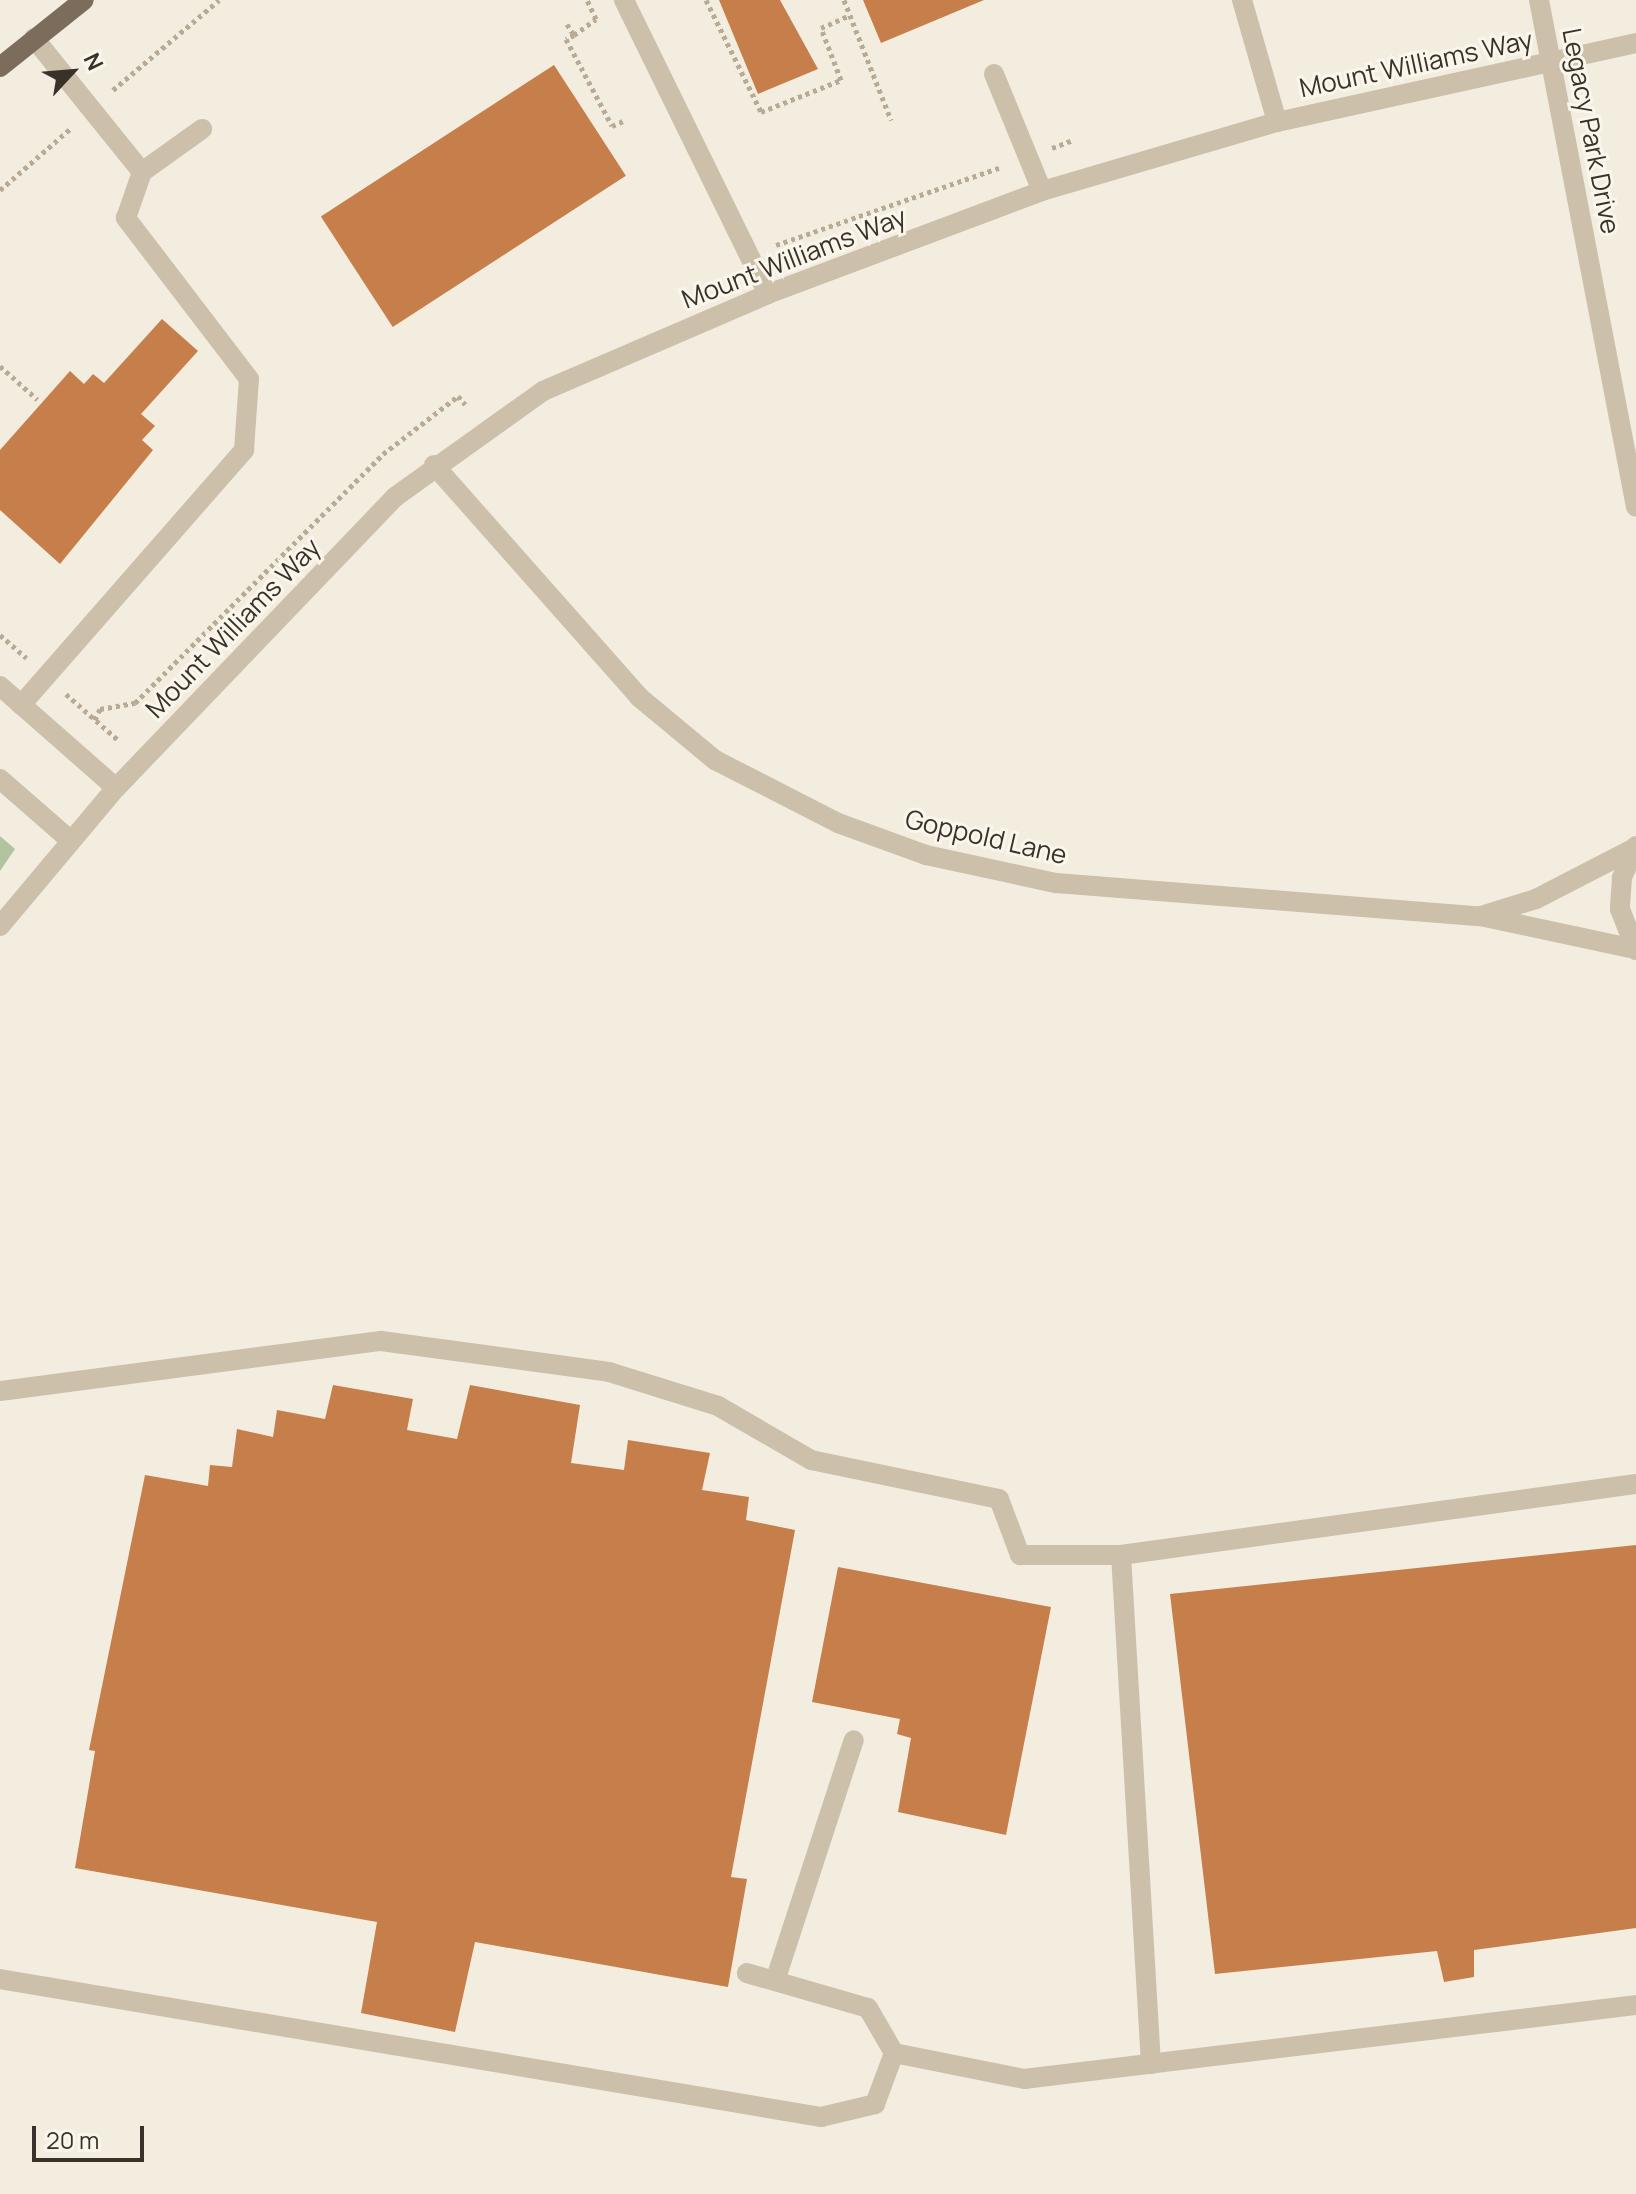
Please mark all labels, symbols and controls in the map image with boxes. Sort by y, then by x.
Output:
street label: Mount Williams Way [1297,24,1535,104]
street label: Legacy Park Drive [1556,25,1626,237]
north arrow [32,32,112,112]
text: N [77,48,111,75]
street label: Mount Williams Way [677,201,911,315]
street label: Mount Williams Way [139,532,327,724]
street label: Goppold Lane [902,803,1070,871]
scale bar [36,2110,148,2160]
text: 20 m [46,2123,99,2156]

